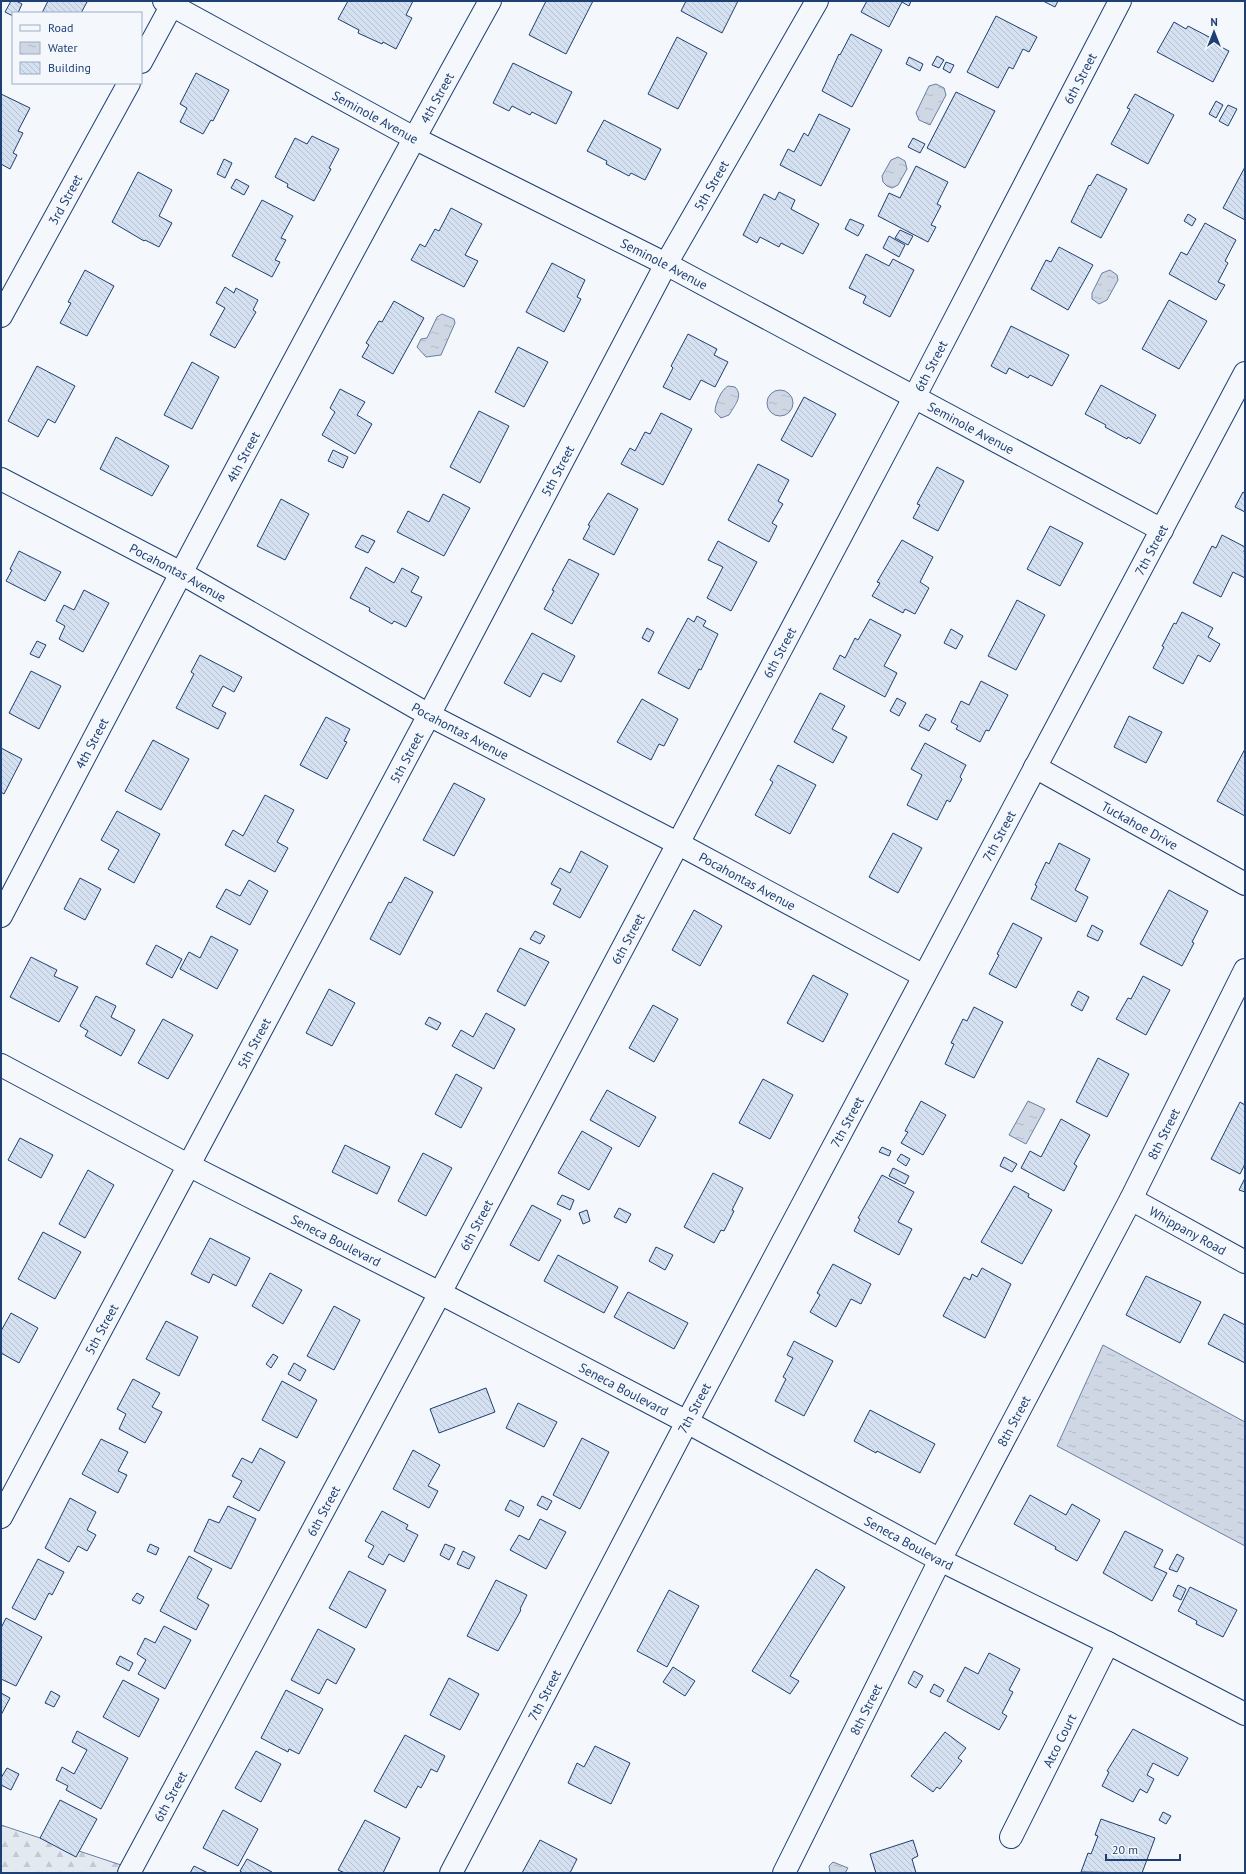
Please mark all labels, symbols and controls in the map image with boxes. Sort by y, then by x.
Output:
legend [12,12,142,84]
north arrow [1194,12,1234,52]
text: N [1210,15,1218,29]
text: Road [48,20,73,35]
text: Water [48,40,78,55]
street label: 6th Street [1060,50,1101,107]
text: Building [48,60,91,75]
street label: 4th Street [416,69,458,126]
street label: Seminole Avenue [329,87,421,148]
street label: 5th Street [690,157,733,214]
street label: 3rd Street [45,171,87,228]
street label: Seminole Avenue [618,235,710,294]
street label: 6th Street [911,337,952,395]
street label: Seminole Avenue [925,398,1017,458]
street label: 4th Street [223,428,264,485]
street label: 5th Street [537,442,578,499]
street label: 7th Street [1131,521,1172,578]
street label: Pocahontas Avenue [127,540,229,606]
street label: 6th Street [759,624,800,681]
street label: Pocahontas Avenue [408,699,512,764]
street label: 4th Street [72,715,113,772]
street label: 5th Street [386,729,428,786]
street label: Tuckahoe Drive [1098,798,1181,854]
street label: 7th Street [979,807,1020,864]
street label: Pocahontas Avenue [696,848,799,914]
street label: 6th Street [608,910,649,967]
street label: 5th Street [234,1015,275,1072]
street label: 7th Street [827,1093,868,1150]
street label: 8th Street [1144,1105,1184,1163]
street label: 6th Street [456,1196,497,1254]
street label: Whippany Road [1146,1203,1229,1259]
street label: Seneca Boulevard [288,1211,384,1271]
street label: 5th Street [81,1300,123,1358]
street label: Seneca Boulevard [576,1359,671,1420]
street label: 7th Street [674,1379,715,1436]
street label: 8th Street [994,1392,1035,1450]
street label: 6th Street [303,1482,345,1539]
street label: Seneca Boulevard [861,1512,956,1574]
street label: 7th Street [524,1666,565,1723]
street label: 8th Street [846,1680,886,1738]
street label: Atco Court [1039,1710,1081,1770]
street label: 6th Street [150,1768,191,1825]
scale bar [1106,1836,1180,1862]
text: 20 m [1112,1842,1138,1857]

